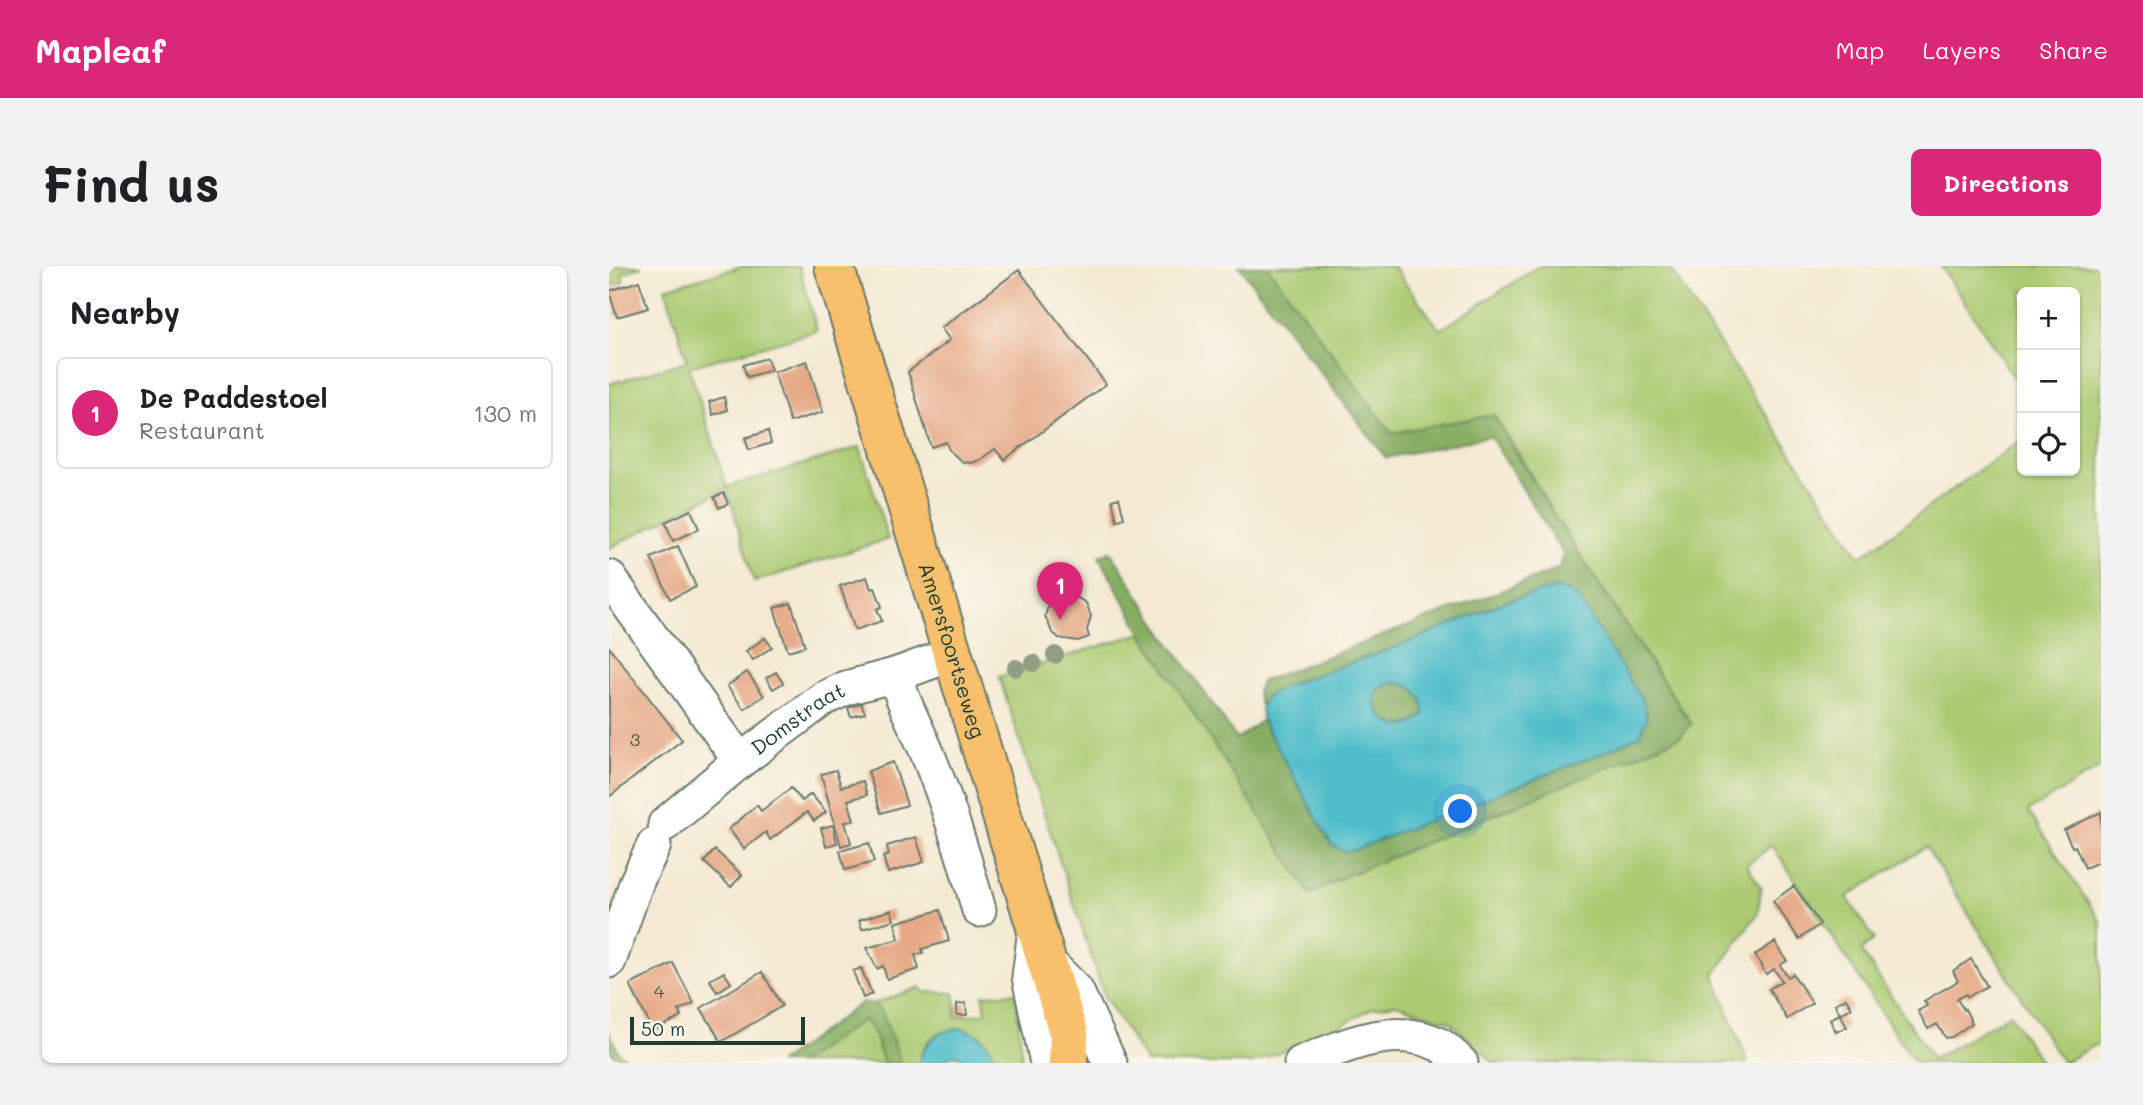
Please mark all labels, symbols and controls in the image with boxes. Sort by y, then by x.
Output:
text: Mapleaf [35,28,166,71]
text: Map [1836,34,1884,65]
text: Layers [1922,34,2001,65]
text: Share [2039,34,2108,65]
button: Directions [1911,149,2101,216]
text: Find us [42,151,220,214]
map controls [2017,287,2080,476]
button: + [2017,287,2080,350]
text: Nearby [70,292,180,332]
button: − [2017,350,2080,413]
text: De Paddestoel [139,381,328,415]
text: 1 [90,398,100,428]
text: 130 m [473,398,537,428]
button: locate [2017,413,2080,476]
text: Restaurant [139,415,265,445]
street label: Amersfoortseweg [913,559,993,741]
pin: 1 [1037,562,1083,620]
street label: Domstraat [745,676,849,760]
house number: 3 [630,727,640,751]
your location [1443,794,1477,828]
house number: 4 [654,979,665,1003]
scale bar [630,1014,805,1046]
text: 50 m [641,1016,685,1041]

